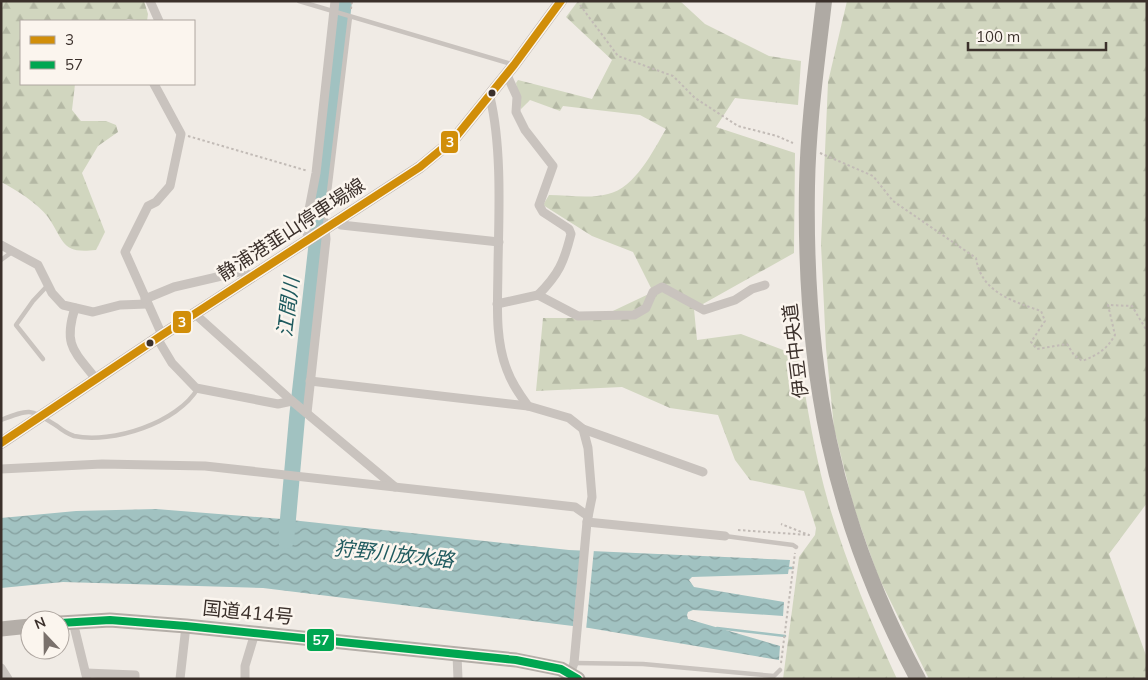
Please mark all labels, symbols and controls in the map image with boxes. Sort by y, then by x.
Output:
legend [20,20,195,85]
scale bar [968,20,1106,52]
text: 100 m [976,27,1020,46]
text: 3 [65,30,74,49]
text: 57 [65,55,83,74]
unlabelled marker [487,88,497,98]
line badge: 3 [440,130,459,154]
text: 3 [446,133,454,151]
street label: 静浦港韮山停車場線 [213,172,369,286]
water label: 江間川 [271,274,304,338]
street label: 伊豆中央道 [777,302,813,400]
line badge: 3 [172,310,192,334]
text: 3 [178,313,186,331]
unlabelled marker [145,338,155,348]
water label: 狩野川放水路 [333,535,457,572]
street label: 国道414号 [201,595,295,629]
north arrow [20,610,70,660]
text: N [32,613,48,633]
line badge: 57 [306,628,335,652]
text: 57 [313,631,329,649]

